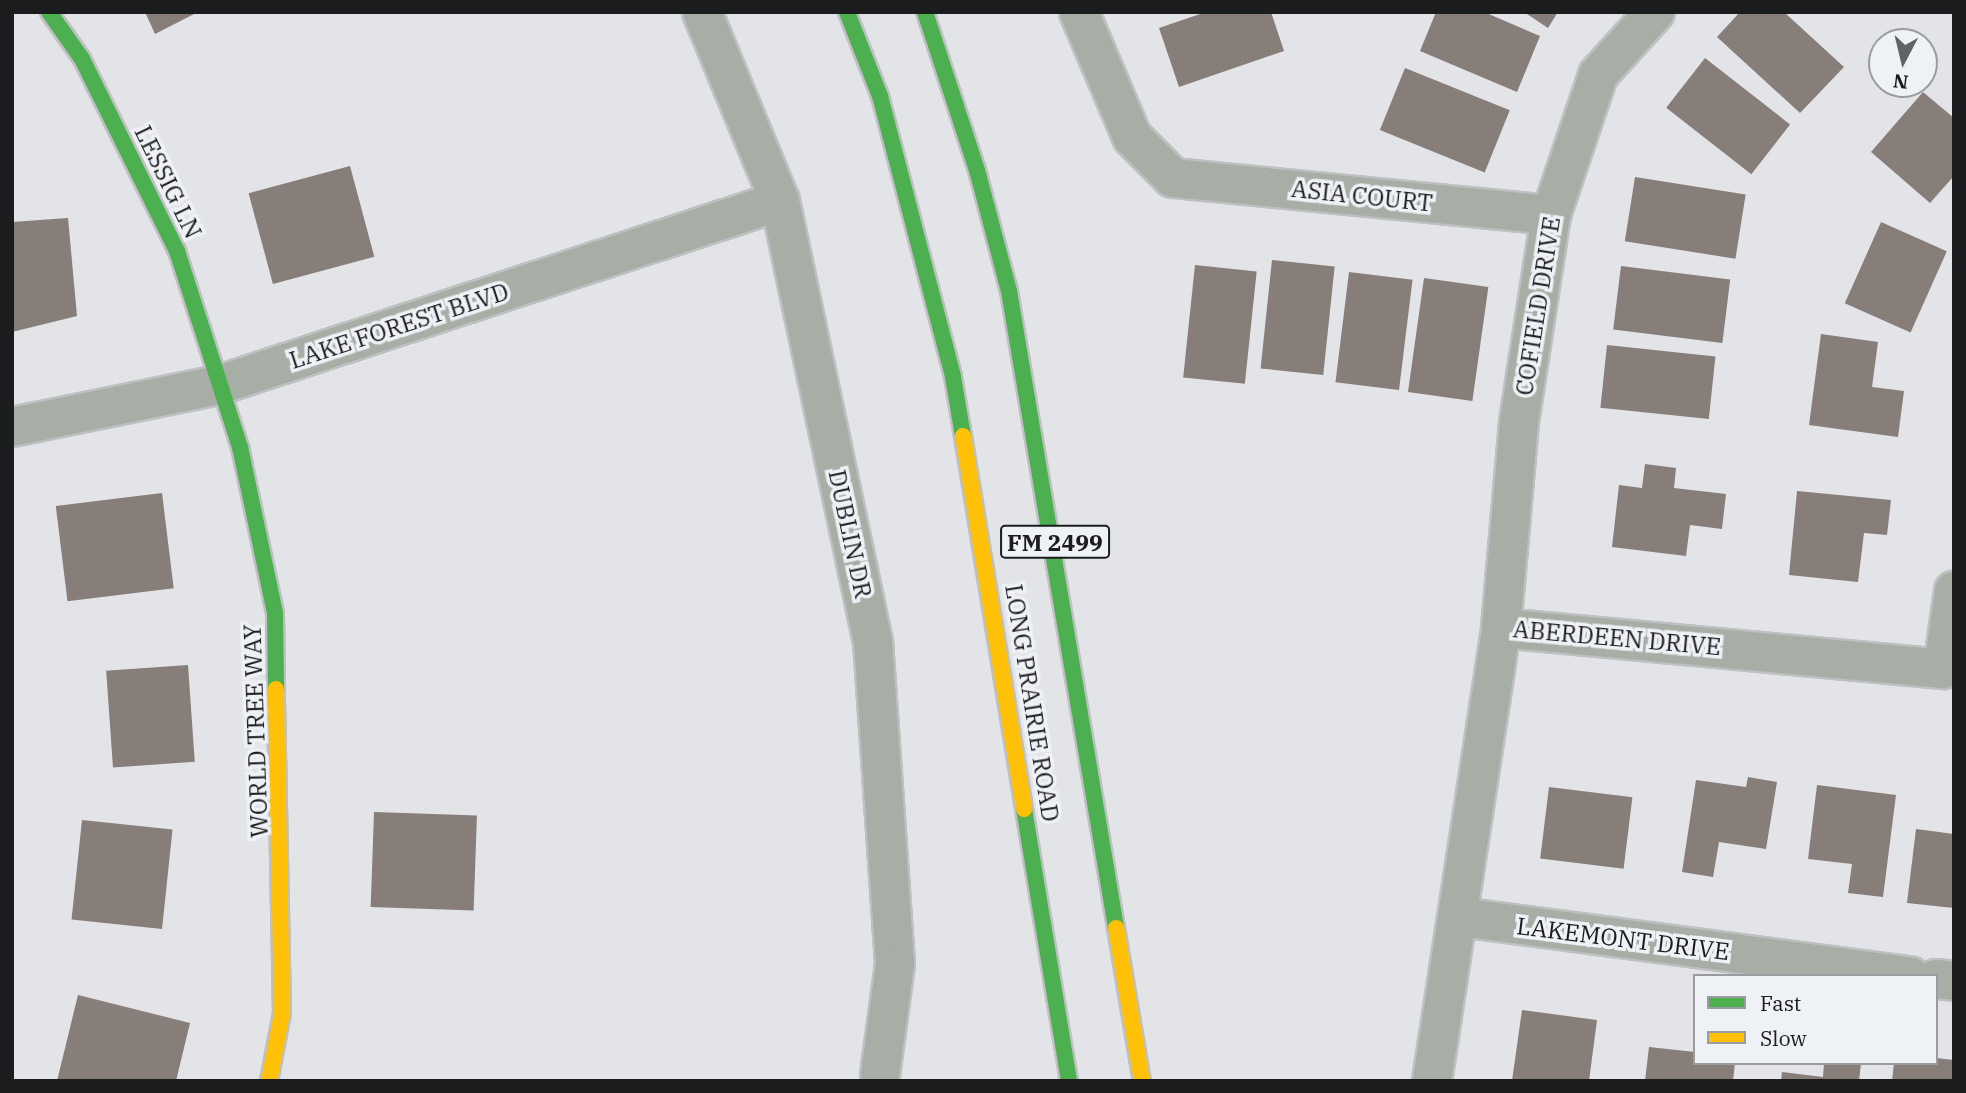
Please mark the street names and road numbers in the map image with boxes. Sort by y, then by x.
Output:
street label: LESSIG LN [128,121,208,243]
street label: ASIA COURT [1290,174,1434,218]
street label: COFIELD DRIVE [1510,215,1566,397]
street label: LAKE FOREST BLVD [286,277,512,375]
street label: DUBLIN DR [822,467,878,601]
road number: FM 2499 [999,522,1111,562]
street label: LONG PRAIRIE ROAD [999,582,1065,824]
street label: ABERDEEN DRIVE [1512,615,1722,661]
street label: WORLD TREE WAY [238,624,274,838]
street label: LAKEMONT DRIVE [1515,912,1731,966]

